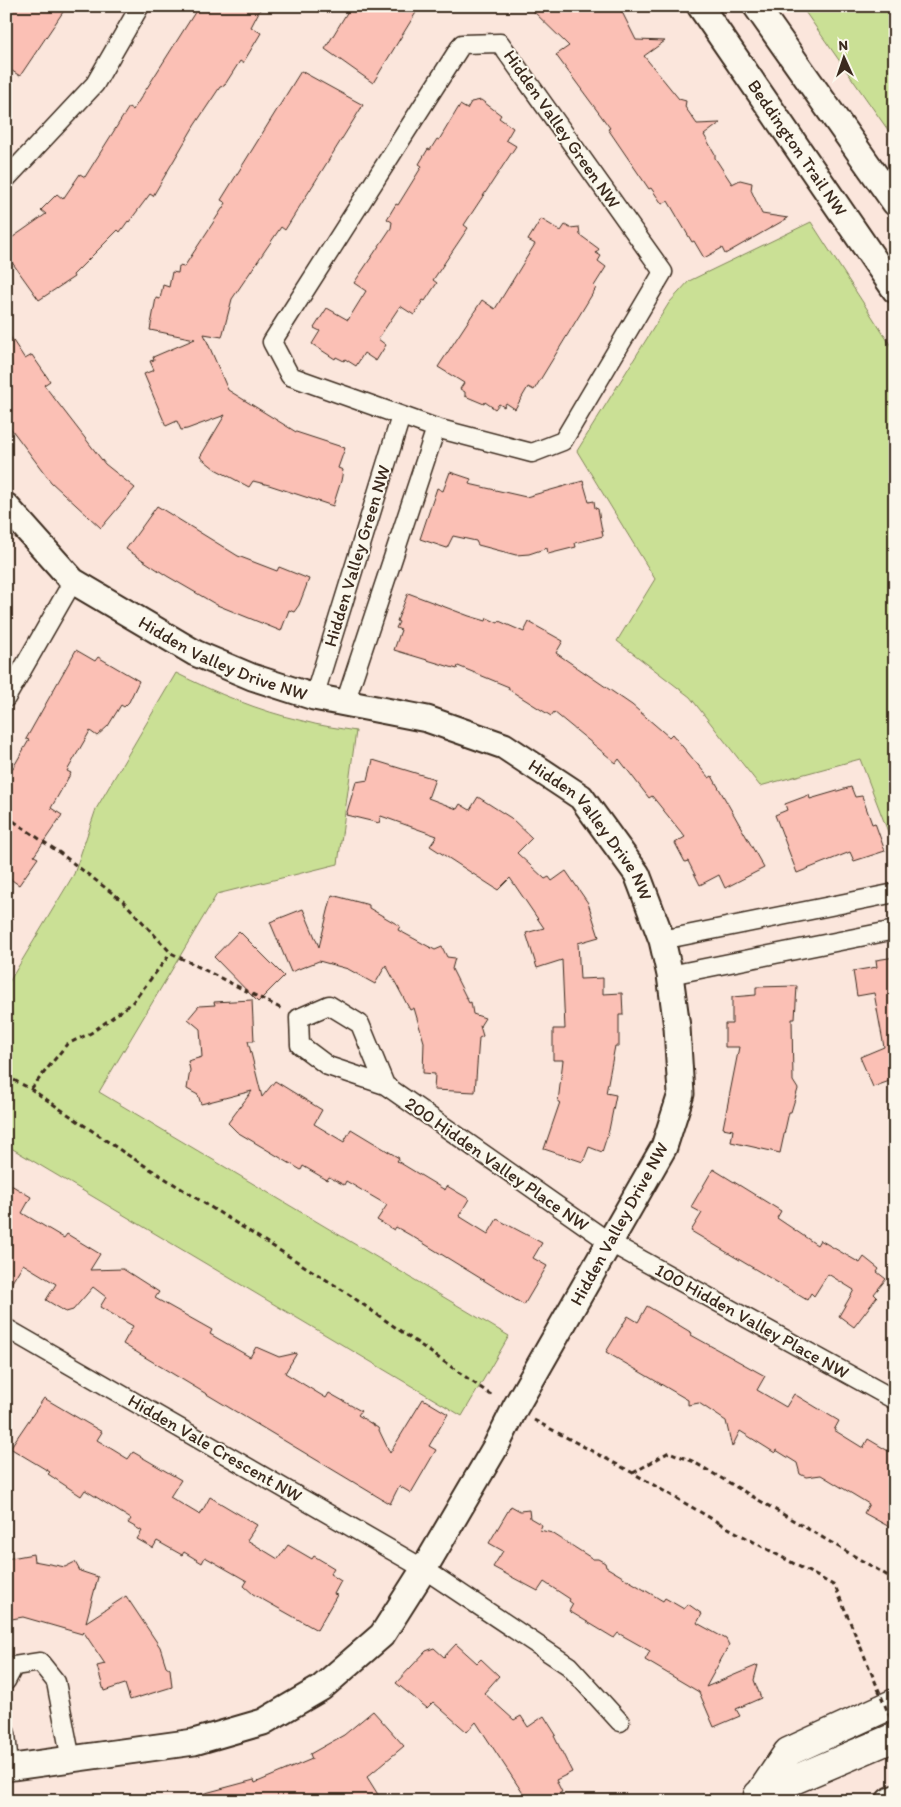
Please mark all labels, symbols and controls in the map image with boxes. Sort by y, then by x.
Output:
north arrow [818,32,868,82]
text: N [838,37,849,54]
street label: Hidden Valley Green NW [499,45,625,213]
street label: Beddington Trail NW [743,75,852,220]
street label: Hidden Valley Green NW [319,463,395,649]
street label: Hidden Valley Drive NW [134,611,310,705]
street label: Hidden Valley Drive NW [524,754,657,903]
street label: 200 Hidden Valley Place NW [401,1092,593,1236]
street label: Hidden Valley Drive NW [565,1139,673,1309]
street label: 100 Hidden Valley Place NW [651,1259,853,1383]
street label: Hidden Vale Crescent NW [124,1389,306,1507]

